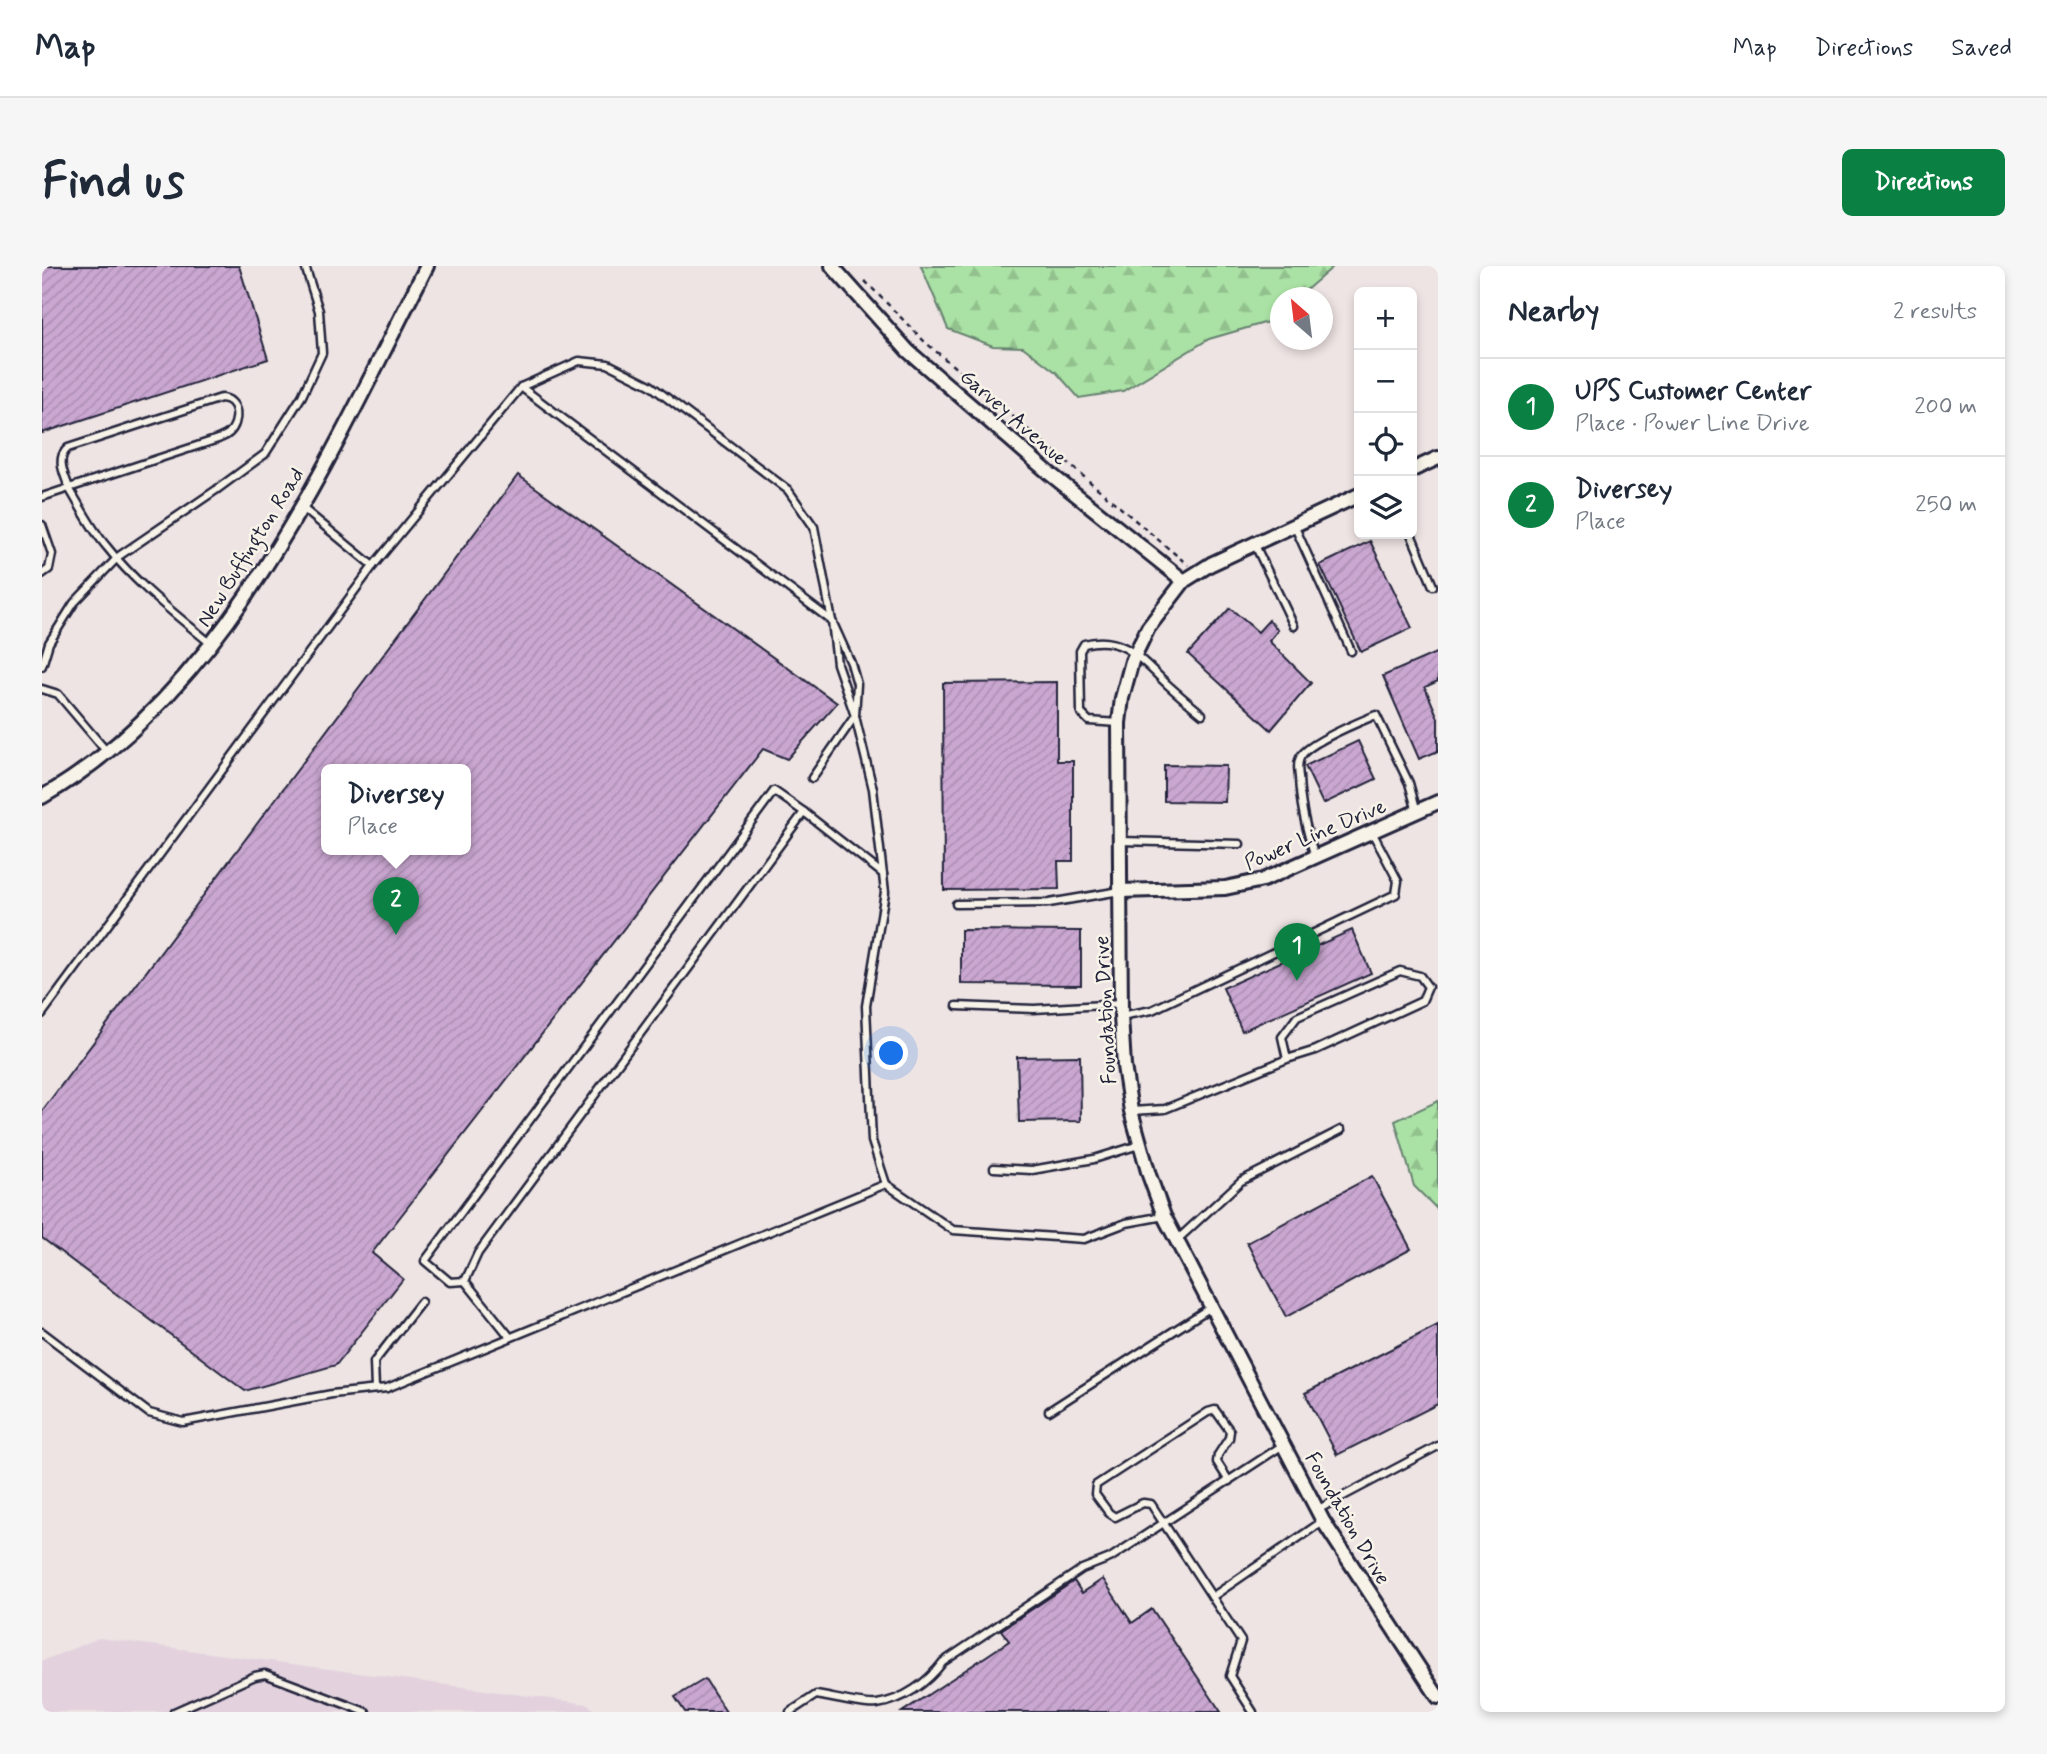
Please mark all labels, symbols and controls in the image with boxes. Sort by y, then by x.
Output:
text: Map [35,26,95,70]
text: Map [1733,33,1777,64]
text: Directions [1815,33,1913,64]
text: Saved [1951,33,2012,64]
button: Directions [1842,149,2005,216]
text: Find us [42,150,185,215]
north arrow [1270,287,1333,350]
map controls [1354,287,1417,539]
button: + [1354,287,1417,350]
text: Nearby [1508,292,1599,331]
text: 2 results [1893,297,1977,327]
button: − [1354,350,1417,413]
street label: Garvey Avenue [954,363,1073,472]
text: UPS Customer Center [1575,375,1811,409]
text: 1 [1526,392,1536,422]
text: 200 m [1914,392,1977,422]
text: Place · Power Line Drive [1575,409,1810,439]
button: locate [1354,413,1417,476]
street label: New Buffington Road [191,463,313,634]
text: Diversey [1575,473,1672,507]
button: layers [1354,476,1417,539]
text: 2 [1525,490,1537,520]
text: 250 m [1915,490,1977,520]
text: Place [1575,507,1626,537]
popup [321,764,471,855]
text: Diversey [347,778,445,812]
street label: Power Line Drive [1240,792,1391,877]
text: Place [347,812,398,842]
pin: 2 [373,877,419,935]
pin: 1 [1274,923,1320,981]
street label: Foundation Drive [1088,935,1124,1085]
your location [874,1036,908,1070]
street label: Foundation Drive [1298,1447,1397,1590]

